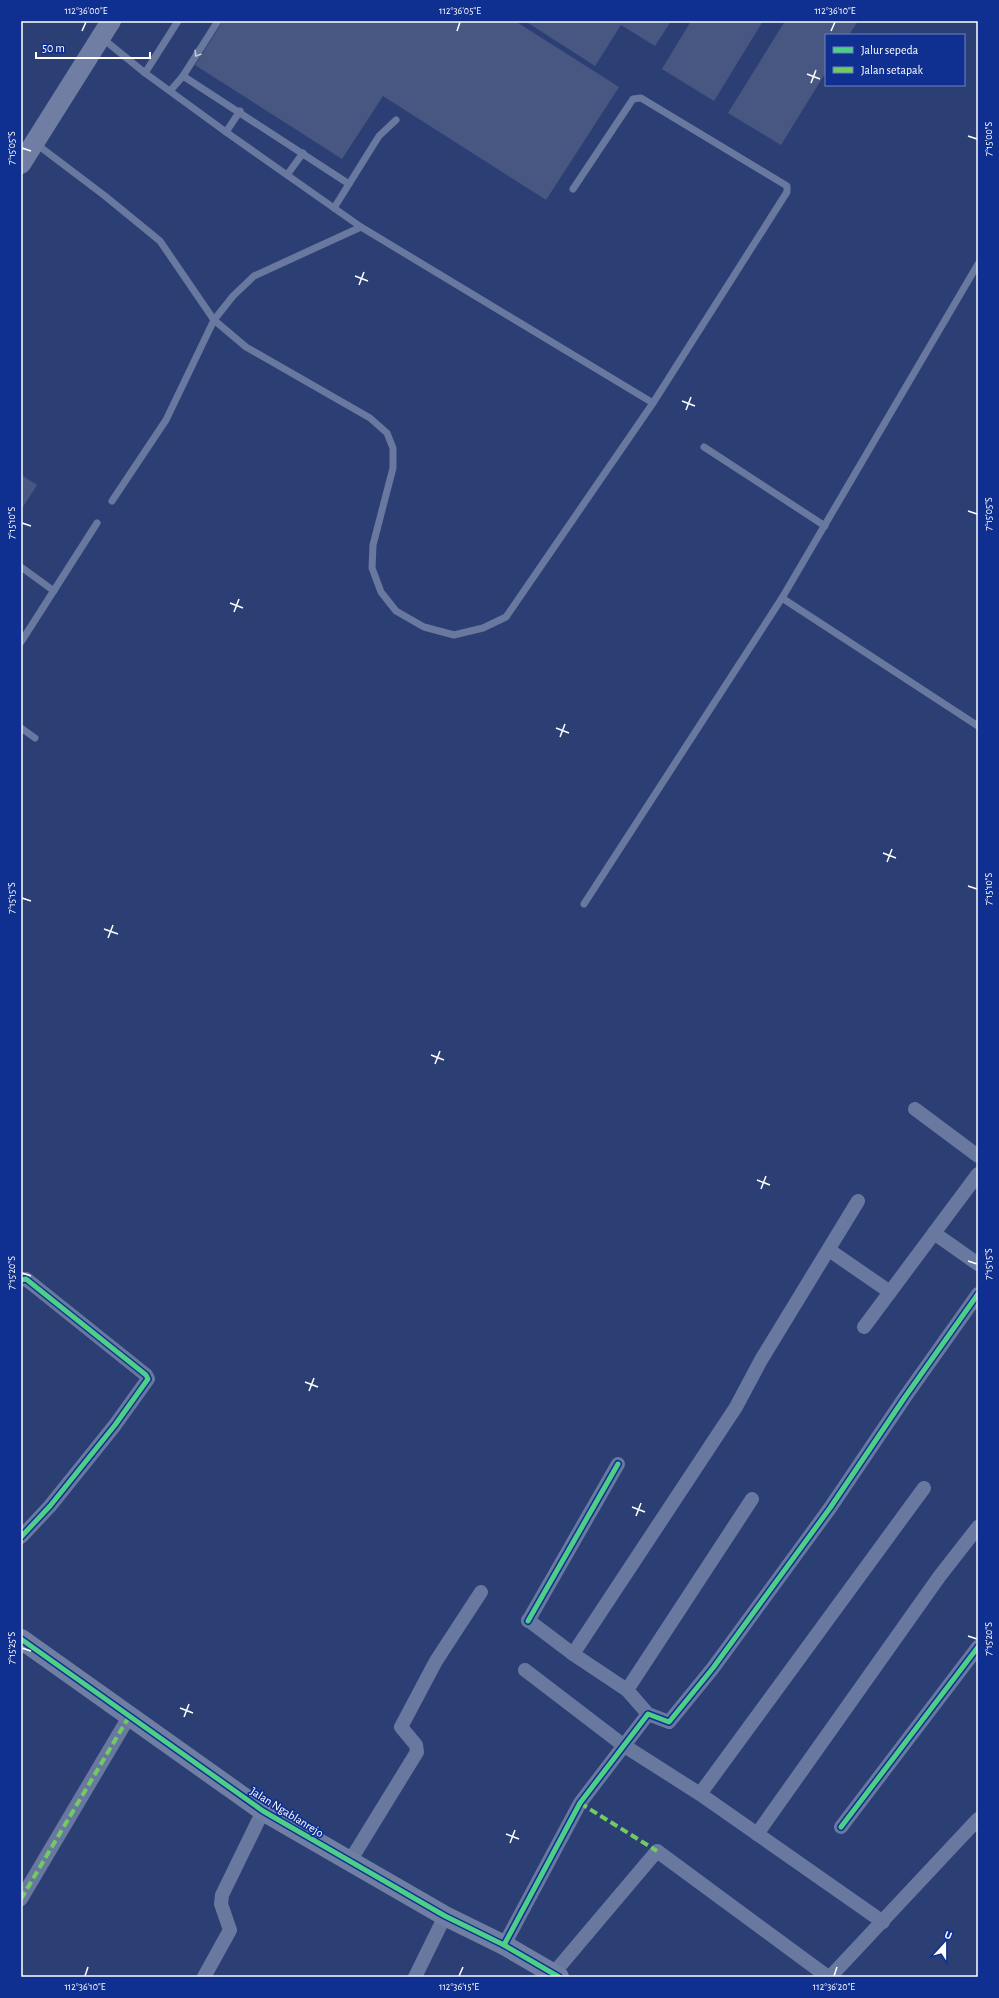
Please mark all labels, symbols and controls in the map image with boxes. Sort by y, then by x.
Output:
text: 112°36'00"E [64,6,108,16]
text: 112°36'05"E [439,6,481,16]
text: 112°36'10"E [814,6,856,16]
scale bar [36,34,150,60]
legend [825,34,965,86]
text: 50 m [42,42,65,54]
text: Jalur sepeda [861,44,919,56]
one-way arrow [194,50,202,57]
text: Jalan setapak [861,64,924,76]
text: 7°15'00"S [984,121,994,156]
text: 7°15'05"S [7,131,17,165]
text: 7°15'05"S [984,497,994,531]
text: 7°15'10"S [7,506,17,539]
text: 7°15'10"S [984,872,994,905]
text: 7°15'15"S [7,882,17,914]
text: 7°15'15"S [984,1248,994,1280]
text: 7°15'20"S [7,1256,17,1290]
text: 7°15'20"S [984,1622,994,1656]
text: 7°15'25"S [7,1631,17,1664]
street label: Jalan Ngablanrejo [248,1785,326,1840]
north arrow [925,1924,965,1964]
text: U [943,1929,954,1942]
text: 112°36'10"E [64,1982,106,1992]
text: 112°36'15"E [439,1982,479,1992]
text: 112°36'20"E [813,1982,855,1992]

